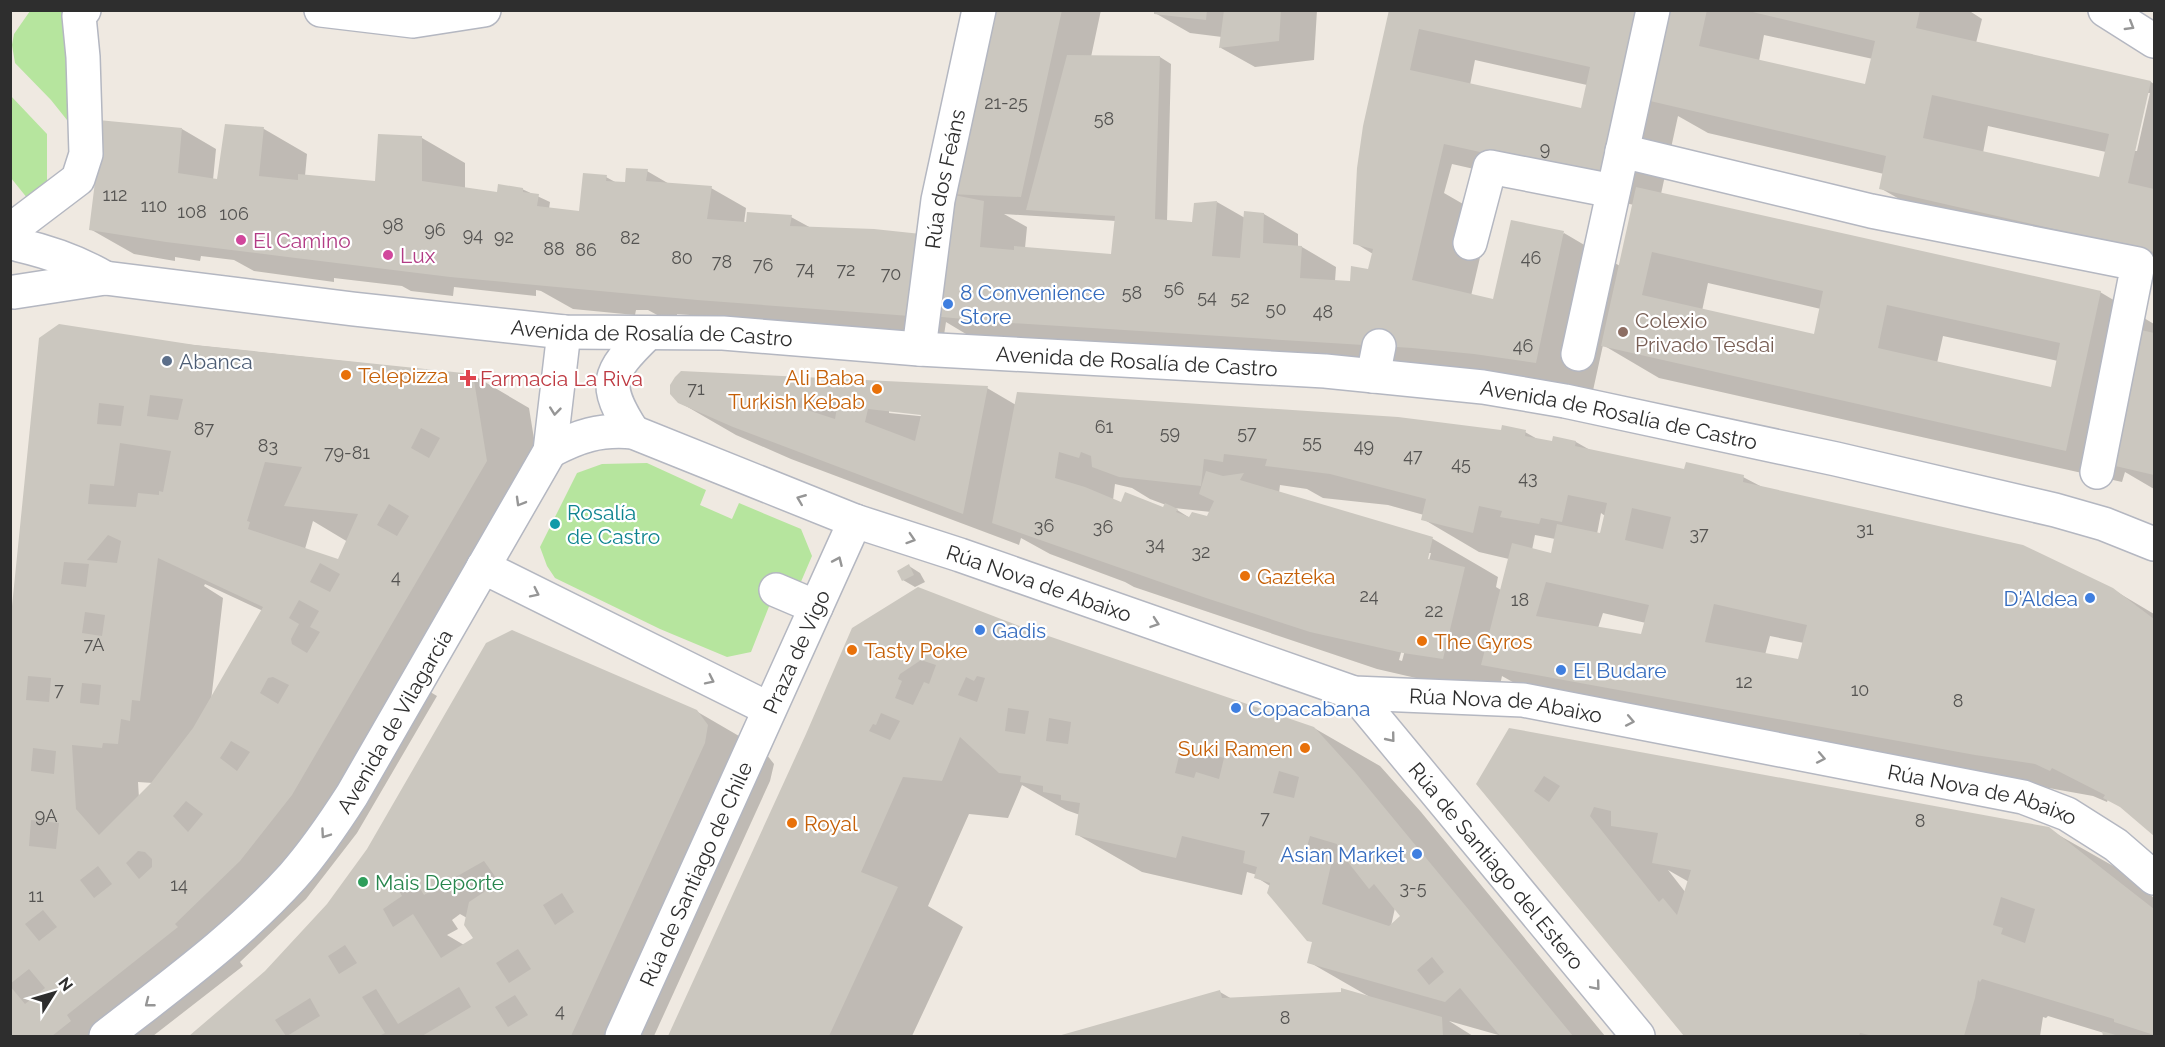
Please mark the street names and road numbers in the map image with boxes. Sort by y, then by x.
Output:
street label: Rúa dos Feáns [919,107,970,250]
street label: Avenida de Rosalía de Castro [510,314,794,351]
street label: Avenida de Rosalía de Castro [995,341,1278,381]
street label: Avenida de Rosalía de Castro [1479,374,1760,454]
street label: Rúa Nova de Abaixo [943,539,1135,627]
street label: Praza de Vigo [757,586,835,717]
street label: Avenida de Vilagarcía [331,625,457,818]
street label: Rúa Nova de Abaixo [1409,683,1605,728]
street label: Rúa de Santiago del Estero [1404,757,1590,974]
street label: Rúa de Santiago de Chile [634,758,757,990]
street label: Rúa Nova de Abaixo [1886,759,2082,830]

